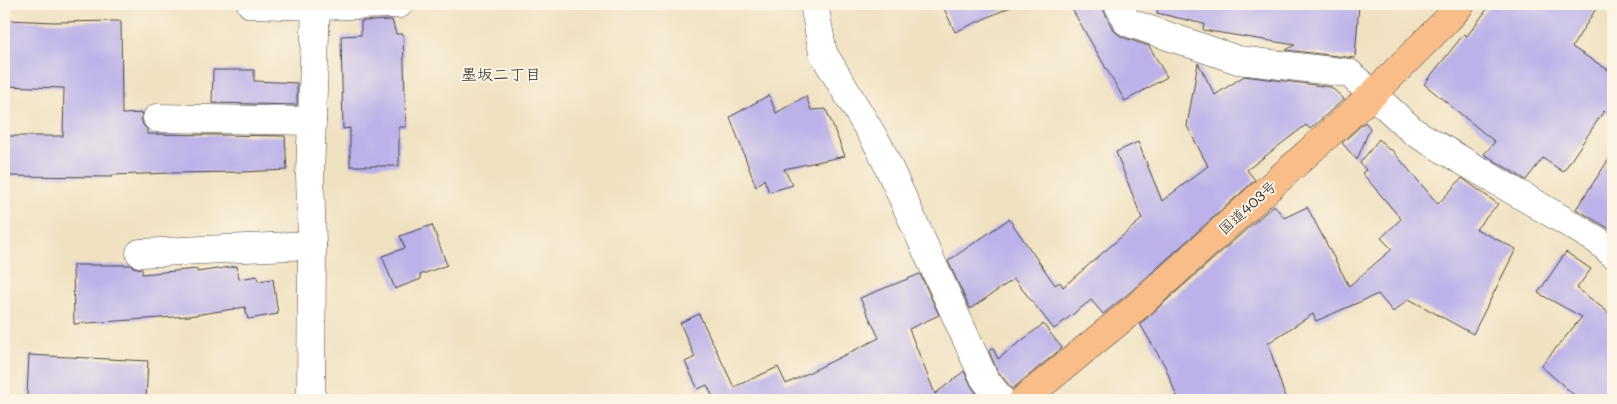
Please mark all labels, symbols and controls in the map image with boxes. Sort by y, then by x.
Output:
district label: 墨坂二丁目 [461,63,541,84]
street label: 国道403号 [1214,176,1280,238]

